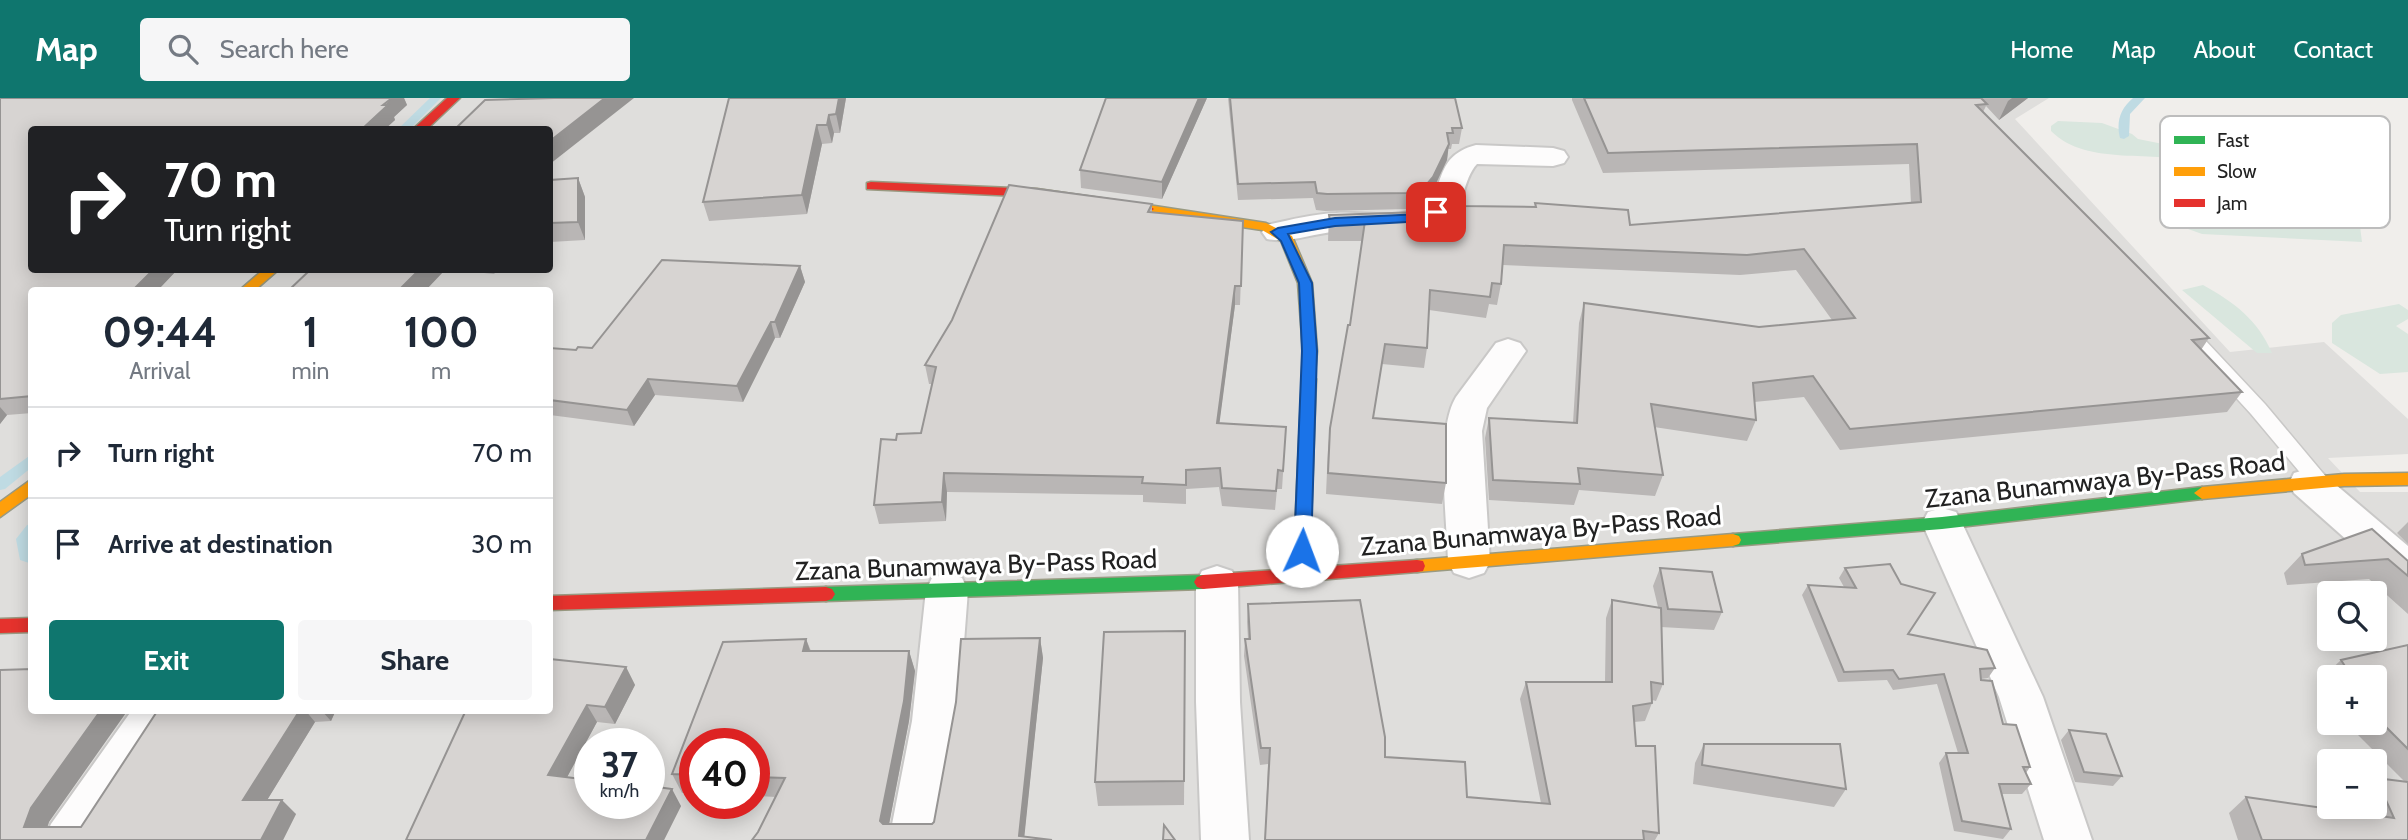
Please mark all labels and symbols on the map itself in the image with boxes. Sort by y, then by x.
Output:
legend [2160,116,2390,228]
text: Fast [2217,129,2250,152]
text: Slow [2217,160,2257,183]
pin [1406,182,1466,242]
text: Jam [2216,192,2247,215]
street label: Zzana Bunamwaya By-Pass Road [1923,445,2287,515]
street label: Zzana Bunamwaya By-Pass Road [1359,499,1723,563]
position arrow [1265,514,1339,588]
street label: Zzana Bunamwaya By-Pass Road [794,543,1158,587]
speed limit sign: 40 [679,728,770,819]

